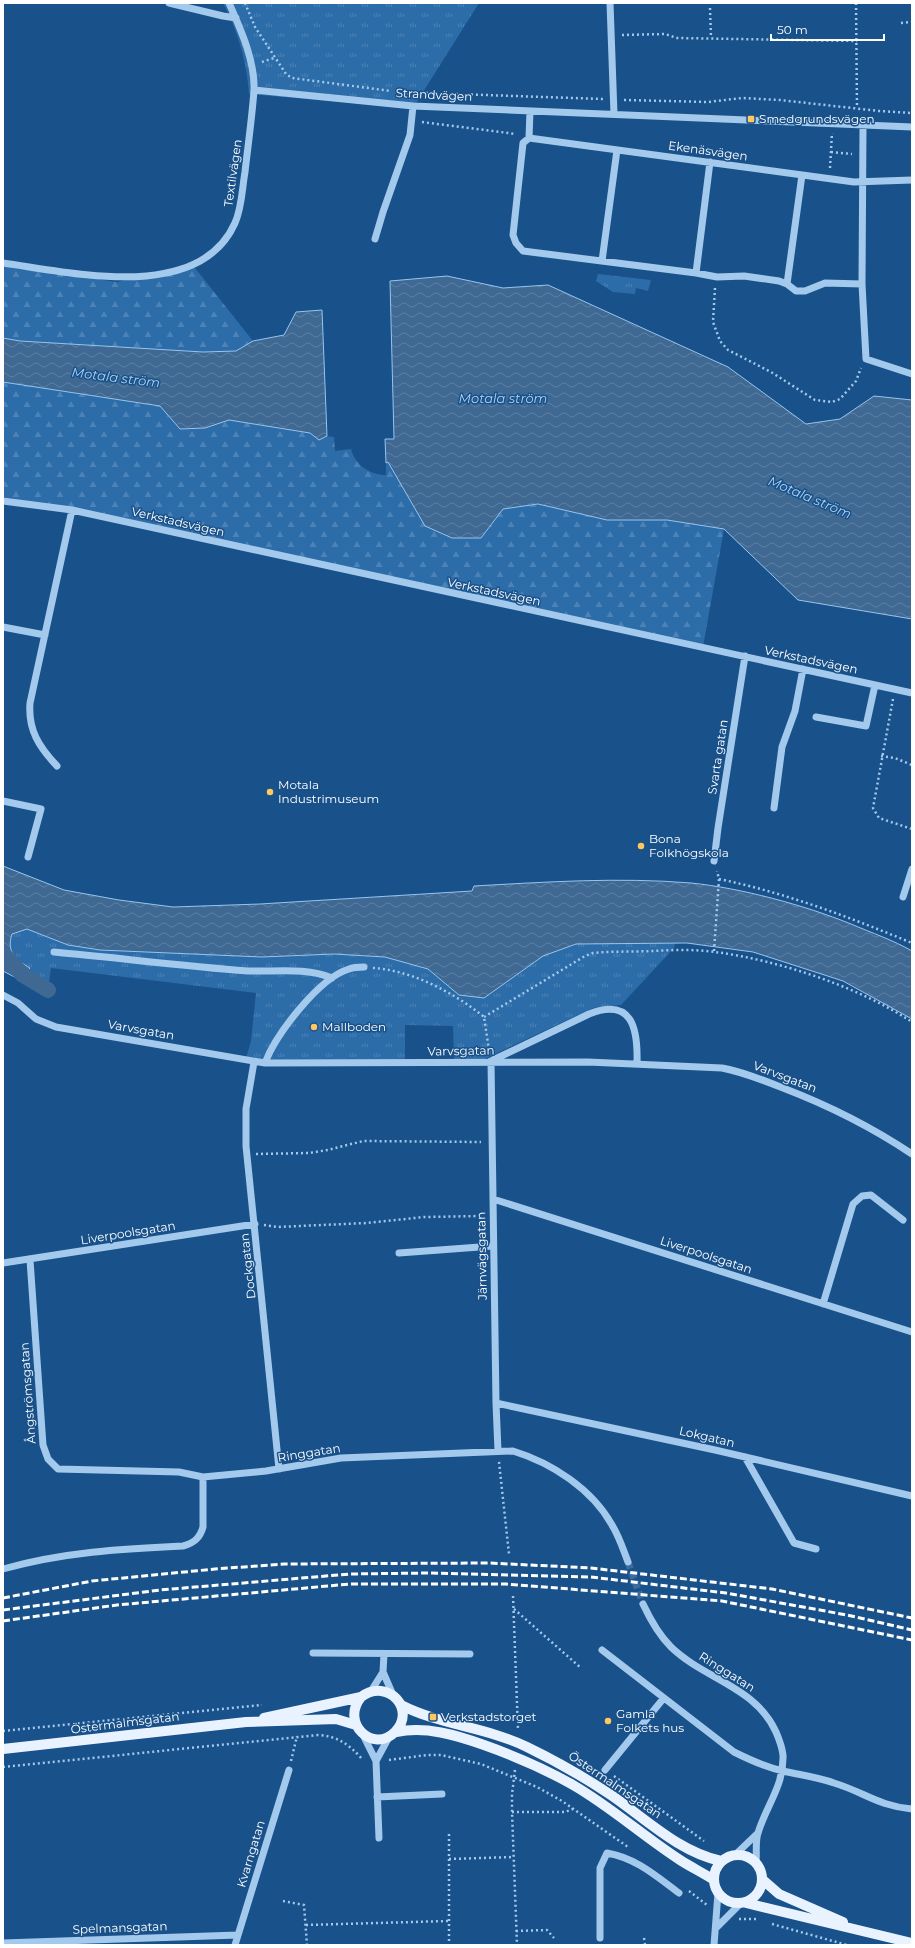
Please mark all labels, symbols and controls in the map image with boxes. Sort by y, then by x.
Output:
scale bar [771,16,884,42]
text: 50 m [777,22,808,37]
street label: Strandvägen [395,85,473,104]
place label: Smedgrundsvägen [759,111,875,126]
marker: Smedgrundsvägen [746,114,756,124]
street label: Textilvägen [220,138,245,208]
street label: Ekenäsvägen [667,138,749,164]
water label: Motala ström [71,364,161,390]
water label: Motala ström [459,390,547,406]
water label: Motala ström [766,472,854,522]
street label: Verkstadsvägen [130,504,226,540]
street label: Verkstadsvägen [446,574,542,609]
street label: Verkstadsvägen [763,642,859,677]
street label: Svarta gatan [704,718,731,795]
place label: Motala Industrimuseum [278,777,379,806]
marker: Motala Industrimuseum [265,787,275,797]
place label: Bona Folkhögskola [649,831,729,860]
marker: Bona Folkhögskola [636,841,646,851]
street label: Varvsgatan [107,1016,175,1043]
place label: Mallboden [322,1019,386,1034]
marker: Mallboden [309,1022,319,1032]
street label: Varvsgatan [427,1042,495,1059]
street label: Varvsgatan [751,1057,819,1096]
street label: Järnvägsgatan [473,1212,490,1301]
street label: Liverpoolsgatan [79,1218,176,1247]
street label: Dockgatan [237,1232,258,1300]
street label: Liverpoolsgatan [658,1233,754,1276]
street label: Ångströmsgatan [16,1342,39,1444]
street label: Lokgatan [678,1423,736,1450]
street label: Ringgatan [276,1440,341,1465]
street label: Ringgatan [696,1648,758,1695]
place label: Gamla Folkets hus [616,1706,684,1735]
street label: Östermalmsgatan [70,1708,180,1737]
place label: Verkstadstorget [441,1709,537,1724]
marker: Verkstadstorget [428,1712,438,1722]
marker: Gamla Folkets hus [603,1716,613,1726]
street label: Östermalmsgatan [566,1748,665,1821]
street label: Kvarngatan [233,1818,268,1889]
street label: Spelmansgatan [72,1918,168,1937]

